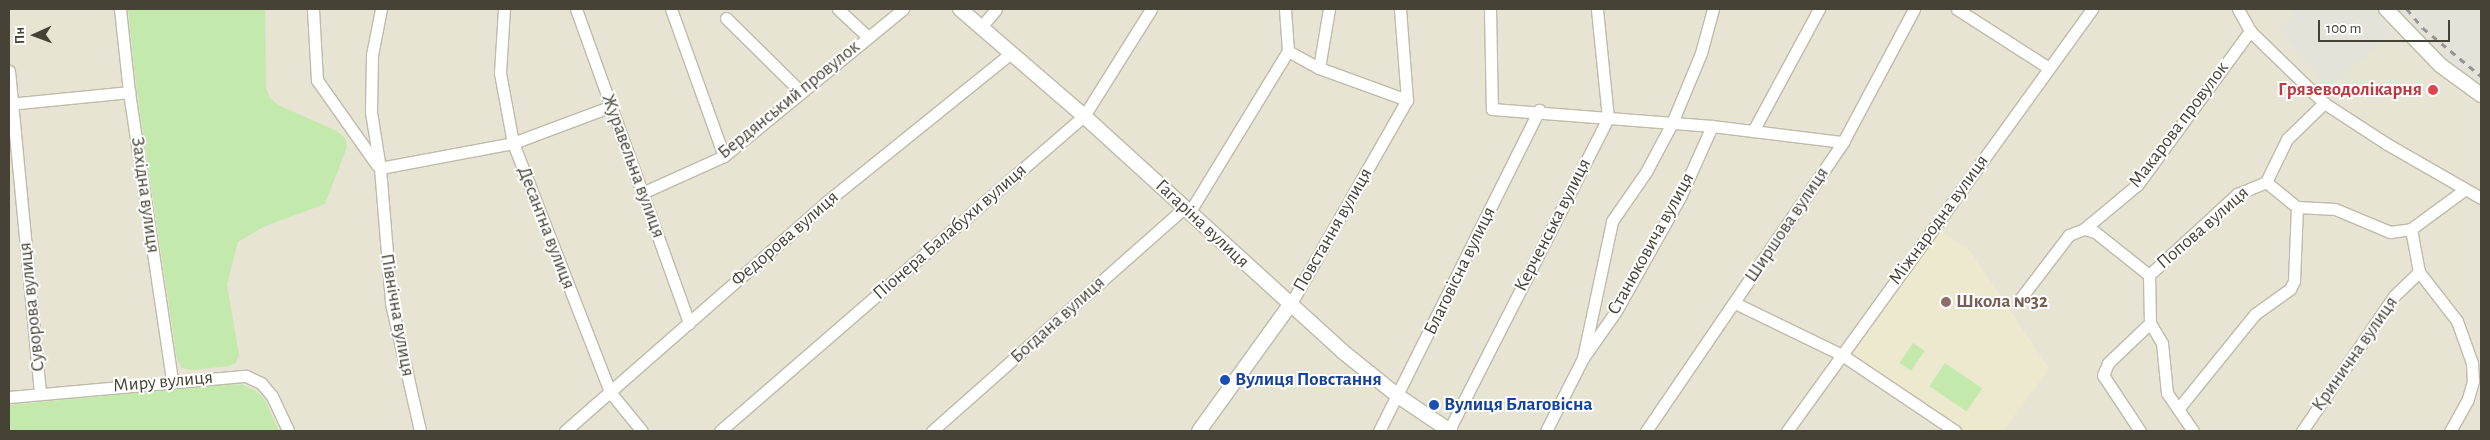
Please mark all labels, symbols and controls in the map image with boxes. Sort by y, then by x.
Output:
north arrow [10,10,60,60]
scale bar [2320,10,2452,42]
text: 100 m [2326,21,2361,36]
text: Пн [13,27,27,44]
street label: Бердянський провулок [713,36,865,164]
street label: Макарова провулок [2124,57,2234,193]
place label: Грязеводолікарня [2278,79,2422,101]
marker: Грязеводолікарня [2426,83,2440,97]
street label: Журавельна вулиця [596,91,670,241]
street label: Західна вулиця [126,136,164,254]
street label: Міжнародна вулиця [1884,151,1994,289]
street label: Керченська вулиця [1510,155,1596,295]
street label: Піонера Балабухи вулиця [869,159,1031,305]
street label: Десантна вулиця [512,163,580,293]
street label: Ширшова вулиця [1740,163,1834,287]
street label: Повстання вулиця [1288,164,1378,296]
street label: Станюковича вулиця [1603,169,1699,319]
street label: Гагаріна вулиця [1150,175,1254,273]
street label: Попова вулиця [2152,182,2254,274]
street label: Федорова вулиця [727,186,843,292]
street label: Благовісна вулиця [1419,203,1501,339]
street label: Суворова вулиця [14,241,50,373]
street label: Північна вулиця [375,252,419,378]
street label: Богдана вулиця [1006,272,1110,368]
place label: Школа №32 [1956,291,2048,313]
street label: Кринична вулиця [2307,292,2403,416]
marker: Школа №32 [1940,296,1952,308]
street label: Миру вулиця [112,366,214,398]
place label: Вулиця Повстання [1235,369,1382,391]
marker: Вулиця Повстання [1219,374,1231,386]
place label: Вулиця Благовісна [1444,394,1592,416]
marker: Вулиця Благовісна [1428,399,1440,411]

